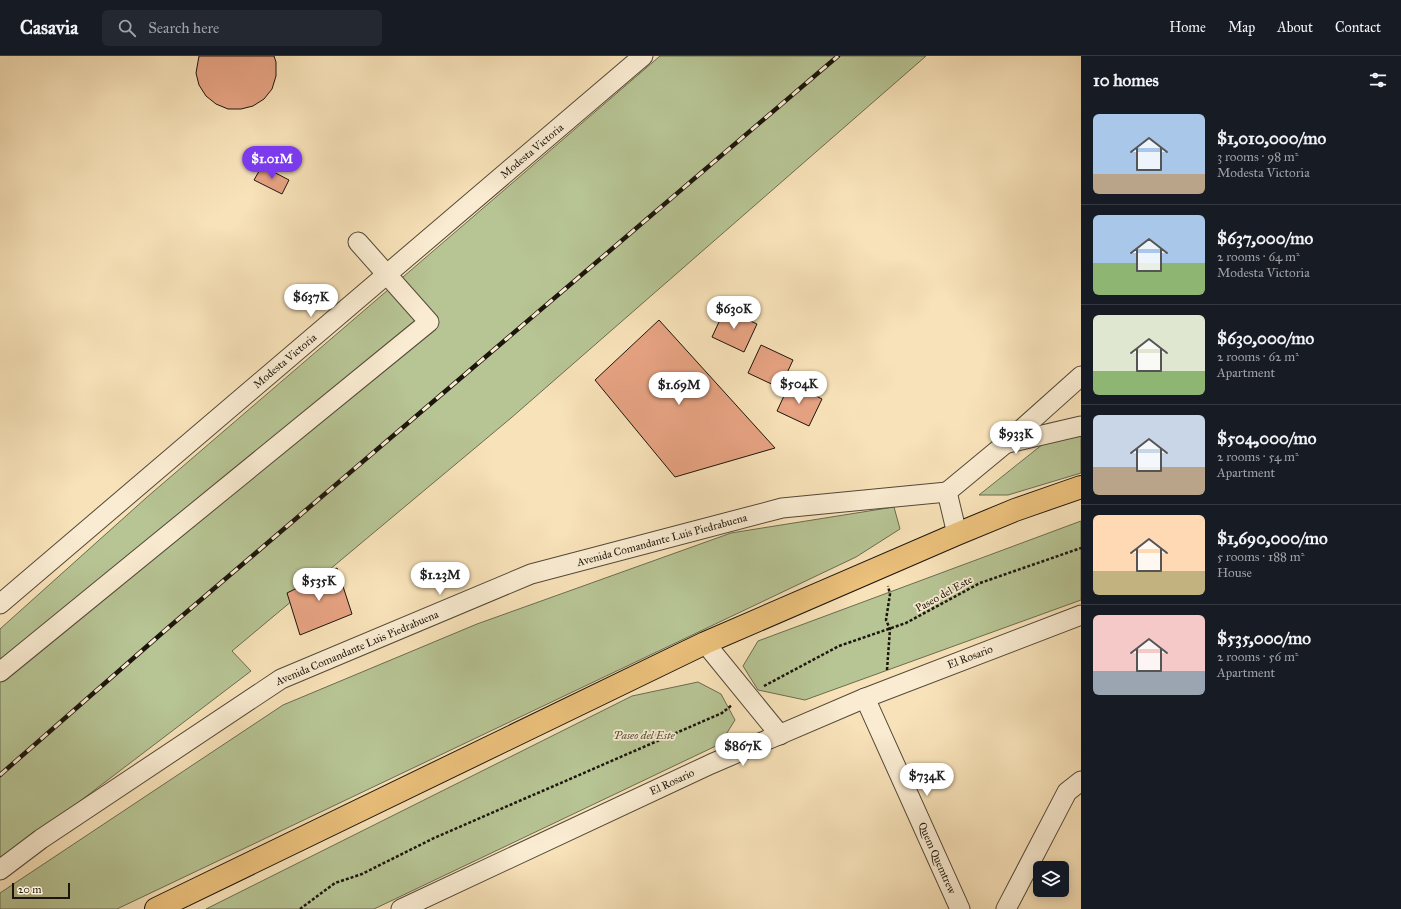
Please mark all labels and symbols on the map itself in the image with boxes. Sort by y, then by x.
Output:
street label: Modesta Victoria [498,121,566,181]
pin: $1.01M [239,146,305,180]
pin: $637K [283,284,339,318]
pin: $630K [706,296,762,330]
street label: Modesta Victoria [251,331,319,391]
pin: $504K [771,371,827,405]
pin: $1.69M [646,372,712,406]
pin: $933K [988,421,1044,455]
street label: Avenida Comandante Luis Piedrabuena [574,511,749,569]
pin: $1.23M [407,562,473,596]
pin: $535K [291,568,347,602]
street label: Paseo del Este [913,573,975,615]
street label: Avenida Comandante Luis Piedrabuena [273,608,441,689]
street label: El Rosario [945,642,995,672]
park label: Paseo del Este [614,729,675,742]
pin: $867K [715,733,771,767]
pin: $734K [899,763,955,797]
street label: El Rosario [648,766,697,798]
street label: Quem Quemtrew [915,820,959,897]
scale bar [12,881,70,900]

